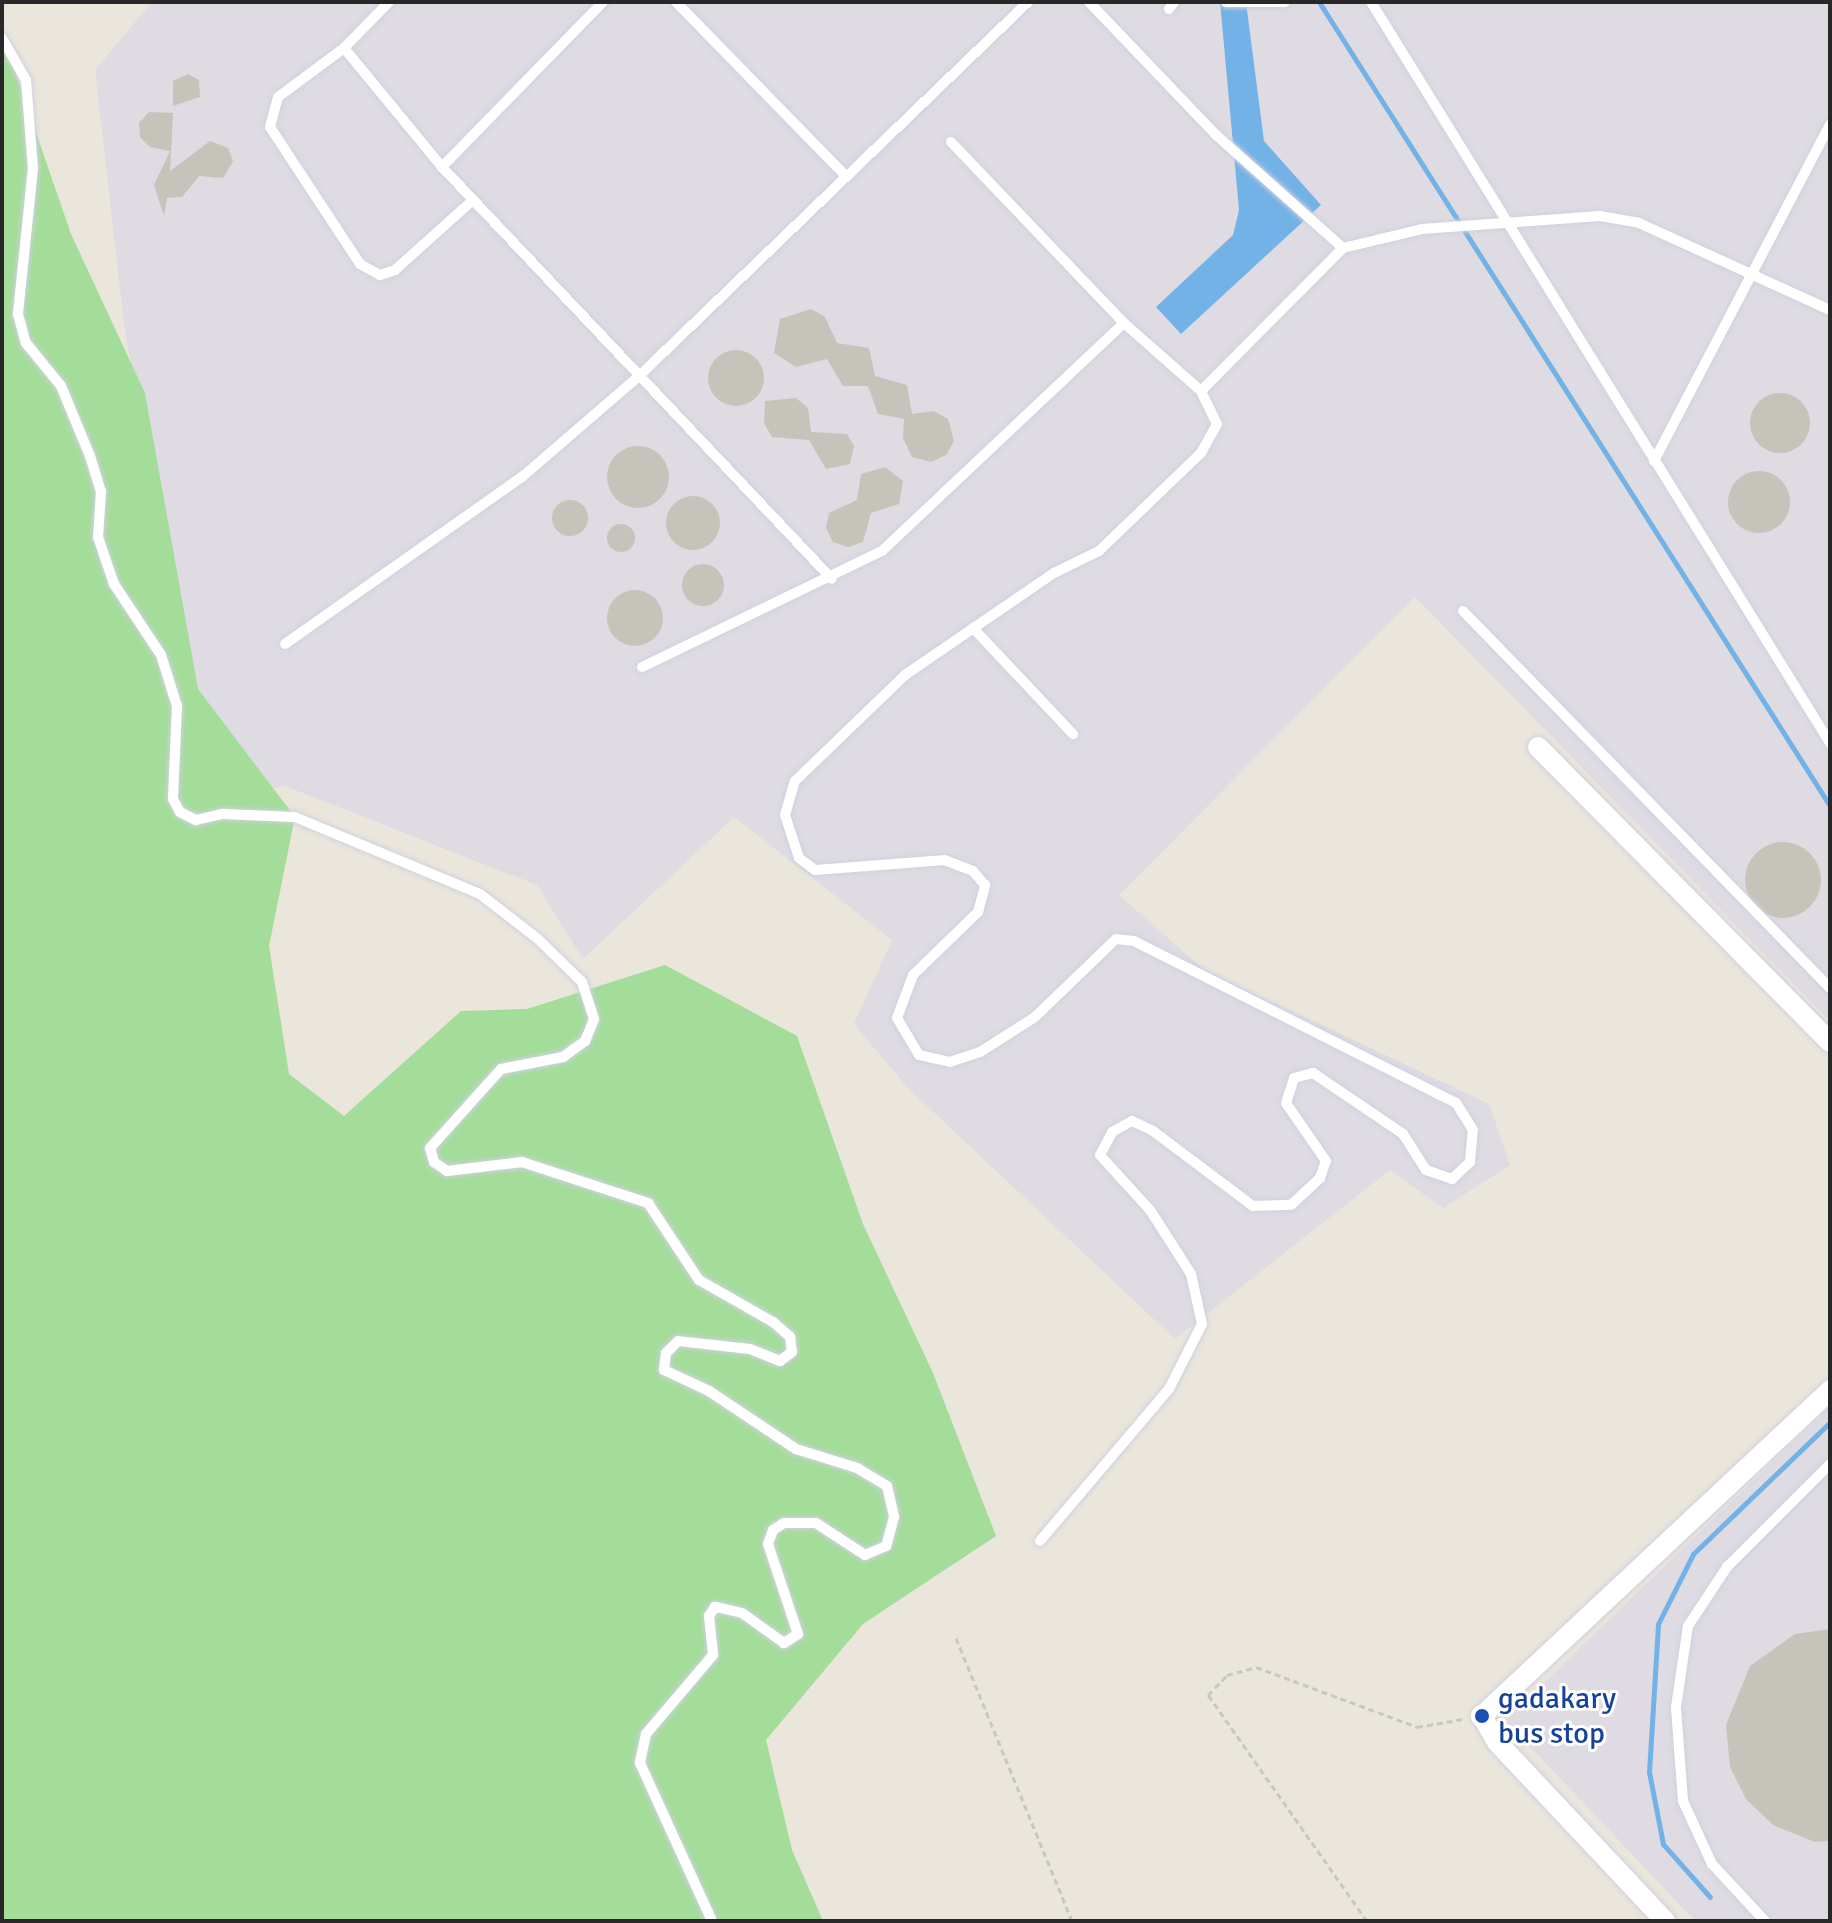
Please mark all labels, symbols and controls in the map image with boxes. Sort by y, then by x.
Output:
place label: gadakary bus stop [1498,1681,1616,1752]
marker: gadakary bus stop [1473,1707,1491,1725]

